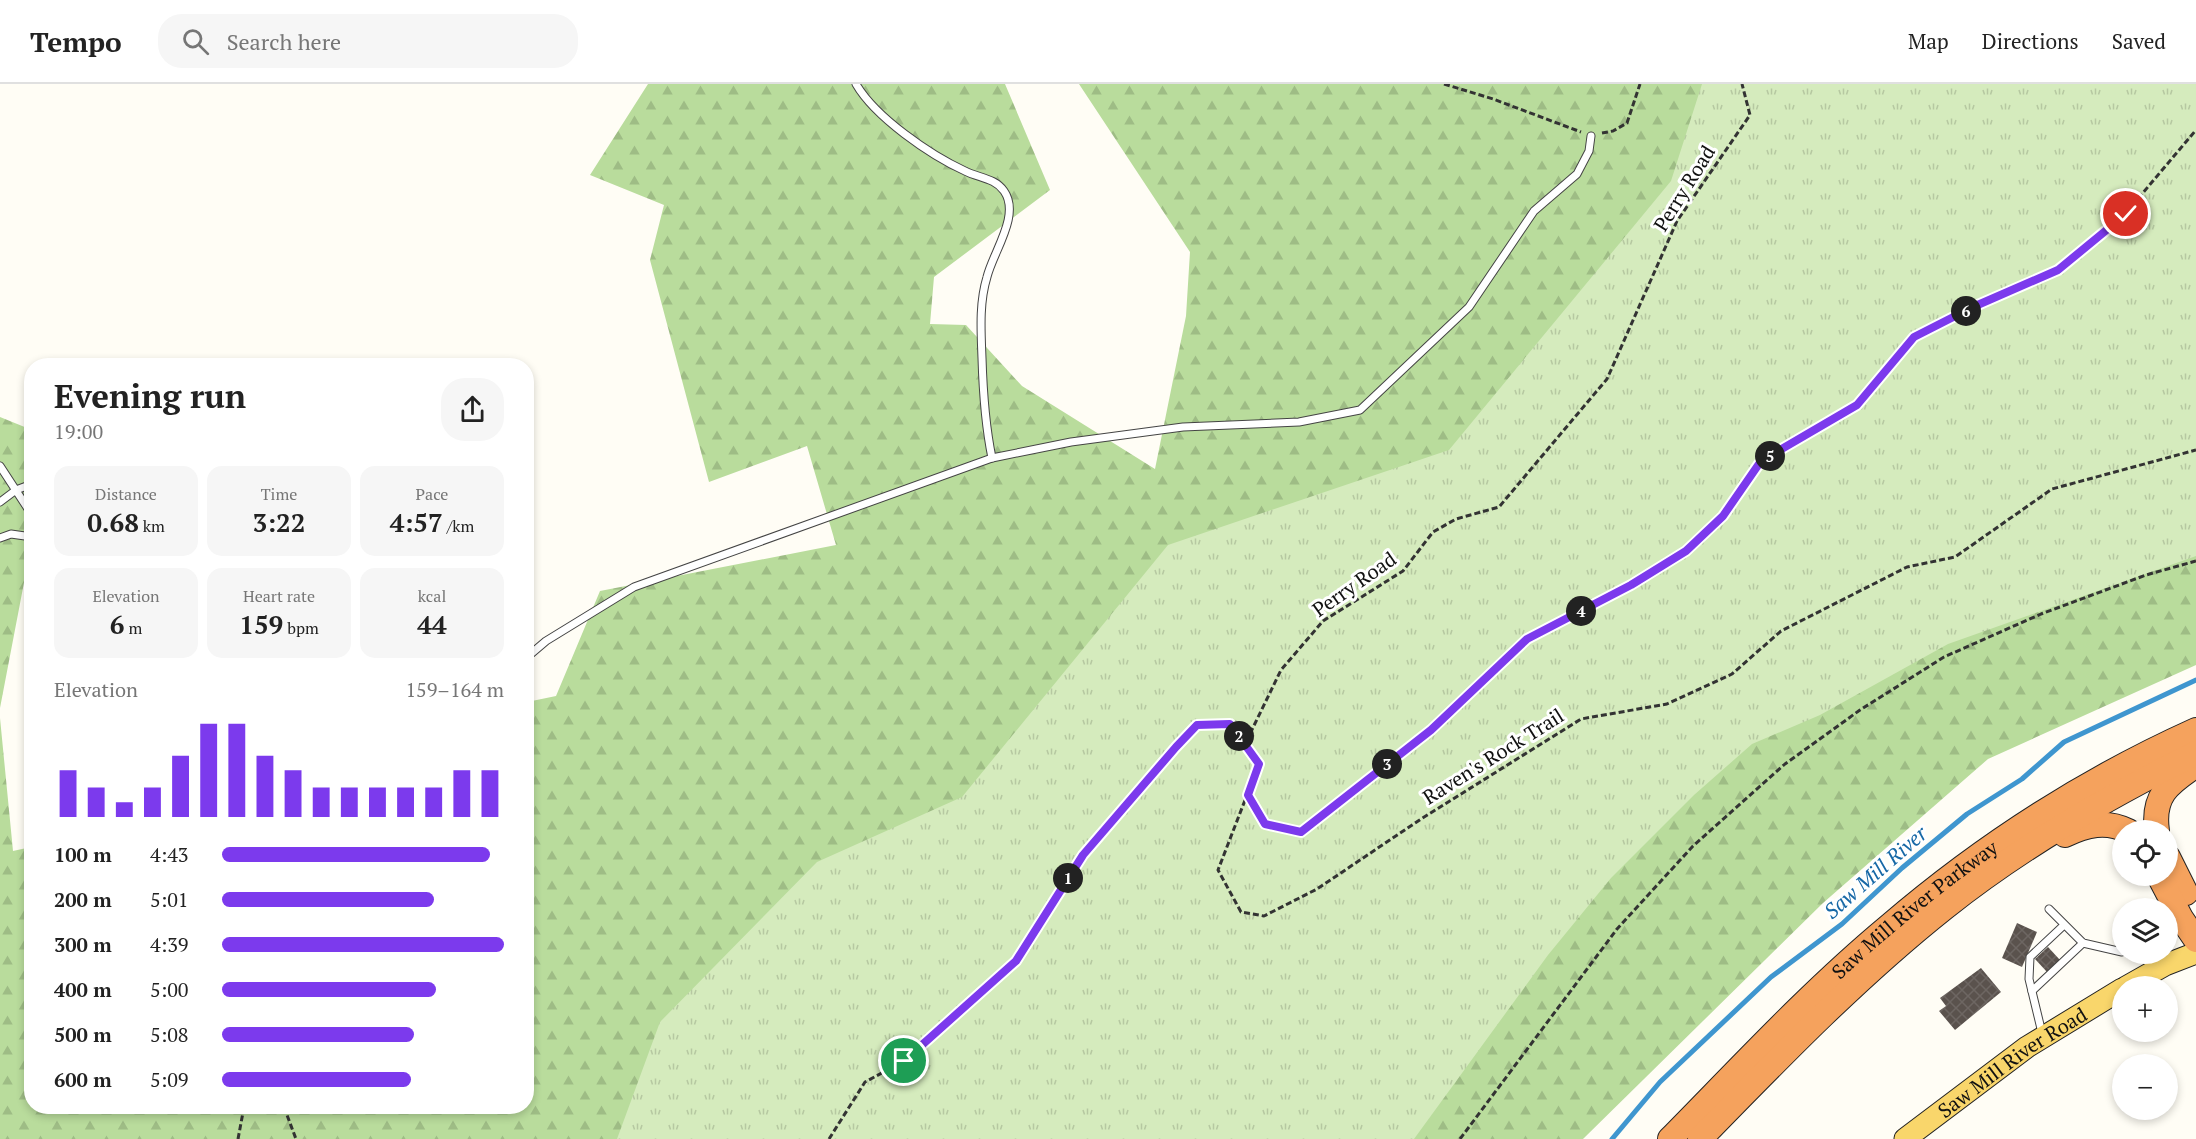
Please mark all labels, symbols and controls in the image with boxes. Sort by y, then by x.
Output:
search box [158,14,578,68]
text: Tempo [30,23,122,60]
icon: search [179,25,212,58]
text: Search here [227,27,341,56]
text: Map [1908,27,1949,55]
text: Directions [1982,27,2079,55]
text: Saved [2112,27,2166,55]
street label: Perry Road [1647,140,1721,236]
pin [2100,188,2151,239]
icon: check [2109,197,2142,230]
pin: 6 [1951,296,1981,326]
text: 6 [1961,300,1971,322]
text: Evening run [54,374,246,417]
button: share [441,378,504,441]
text: 19:00 [54,418,103,445]
pin: 5 [1755,441,1785,471]
text: 5 [1765,445,1775,467]
text: Distance [95,483,157,505]
text: Time [261,483,297,505]
text: Pace [416,483,448,505]
text: 0.68 [87,505,139,539]
text: 3:22 [253,505,306,539]
text: 4:57 [390,505,443,539]
text: km [139,515,165,537]
text: /km [443,515,474,537]
street label: Perry Road [1307,545,1401,623]
text: Elevation [92,585,160,607]
text: Heart rate [243,585,315,607]
text: kcal [418,585,446,607]
pin: 4 [1566,596,1596,626]
text: 4 [1576,600,1586,622]
text: 6 [110,607,125,641]
text: 159 [239,607,283,641]
text: 44 [417,607,447,641]
text: m [125,617,142,639]
text: bpm [283,617,319,639]
text: Elevation [54,676,138,703]
text: 159–164 m [405,676,504,703]
street label: Raven's Rock Trail [1417,702,1569,810]
pin: 2 [1224,721,1254,751]
text: 2 [1234,725,1244,747]
pin: 3 [1372,749,1402,779]
text: 3 [1382,753,1392,775]
water label: Saw Mill River [1817,819,1933,925]
map controls [2112,820,2178,1120]
button: locate [2112,820,2178,886]
street label: Saw Mill River Parkway [1825,833,2003,984]
text: 100 m [54,841,112,868]
text: 4:43 [150,841,189,868]
pin: 1 [1053,863,1083,893]
text: 1 [1063,867,1073,889]
text: 200 m [54,886,112,913]
text: 5:01 [150,886,189,913]
button: layers [2112,898,2178,964]
text: 300 m [54,931,112,958]
text: 4:39 [150,931,189,958]
text: 400 m [54,976,112,1003]
text: 5:00 [150,976,189,1003]
button: + [2112,976,2178,1042]
street label: Saw Mill River Road [1932,1000,2092,1123]
text: 500 m [54,1021,112,1048]
text: 5:08 [150,1021,189,1048]
pin [878,1035,929,1086]
icon: arrive [887,1044,920,1077]
button: − [2112,1054,2178,1120]
text: 600 m [54,1066,112,1093]
text: 5:09 [150,1066,189,1093]

